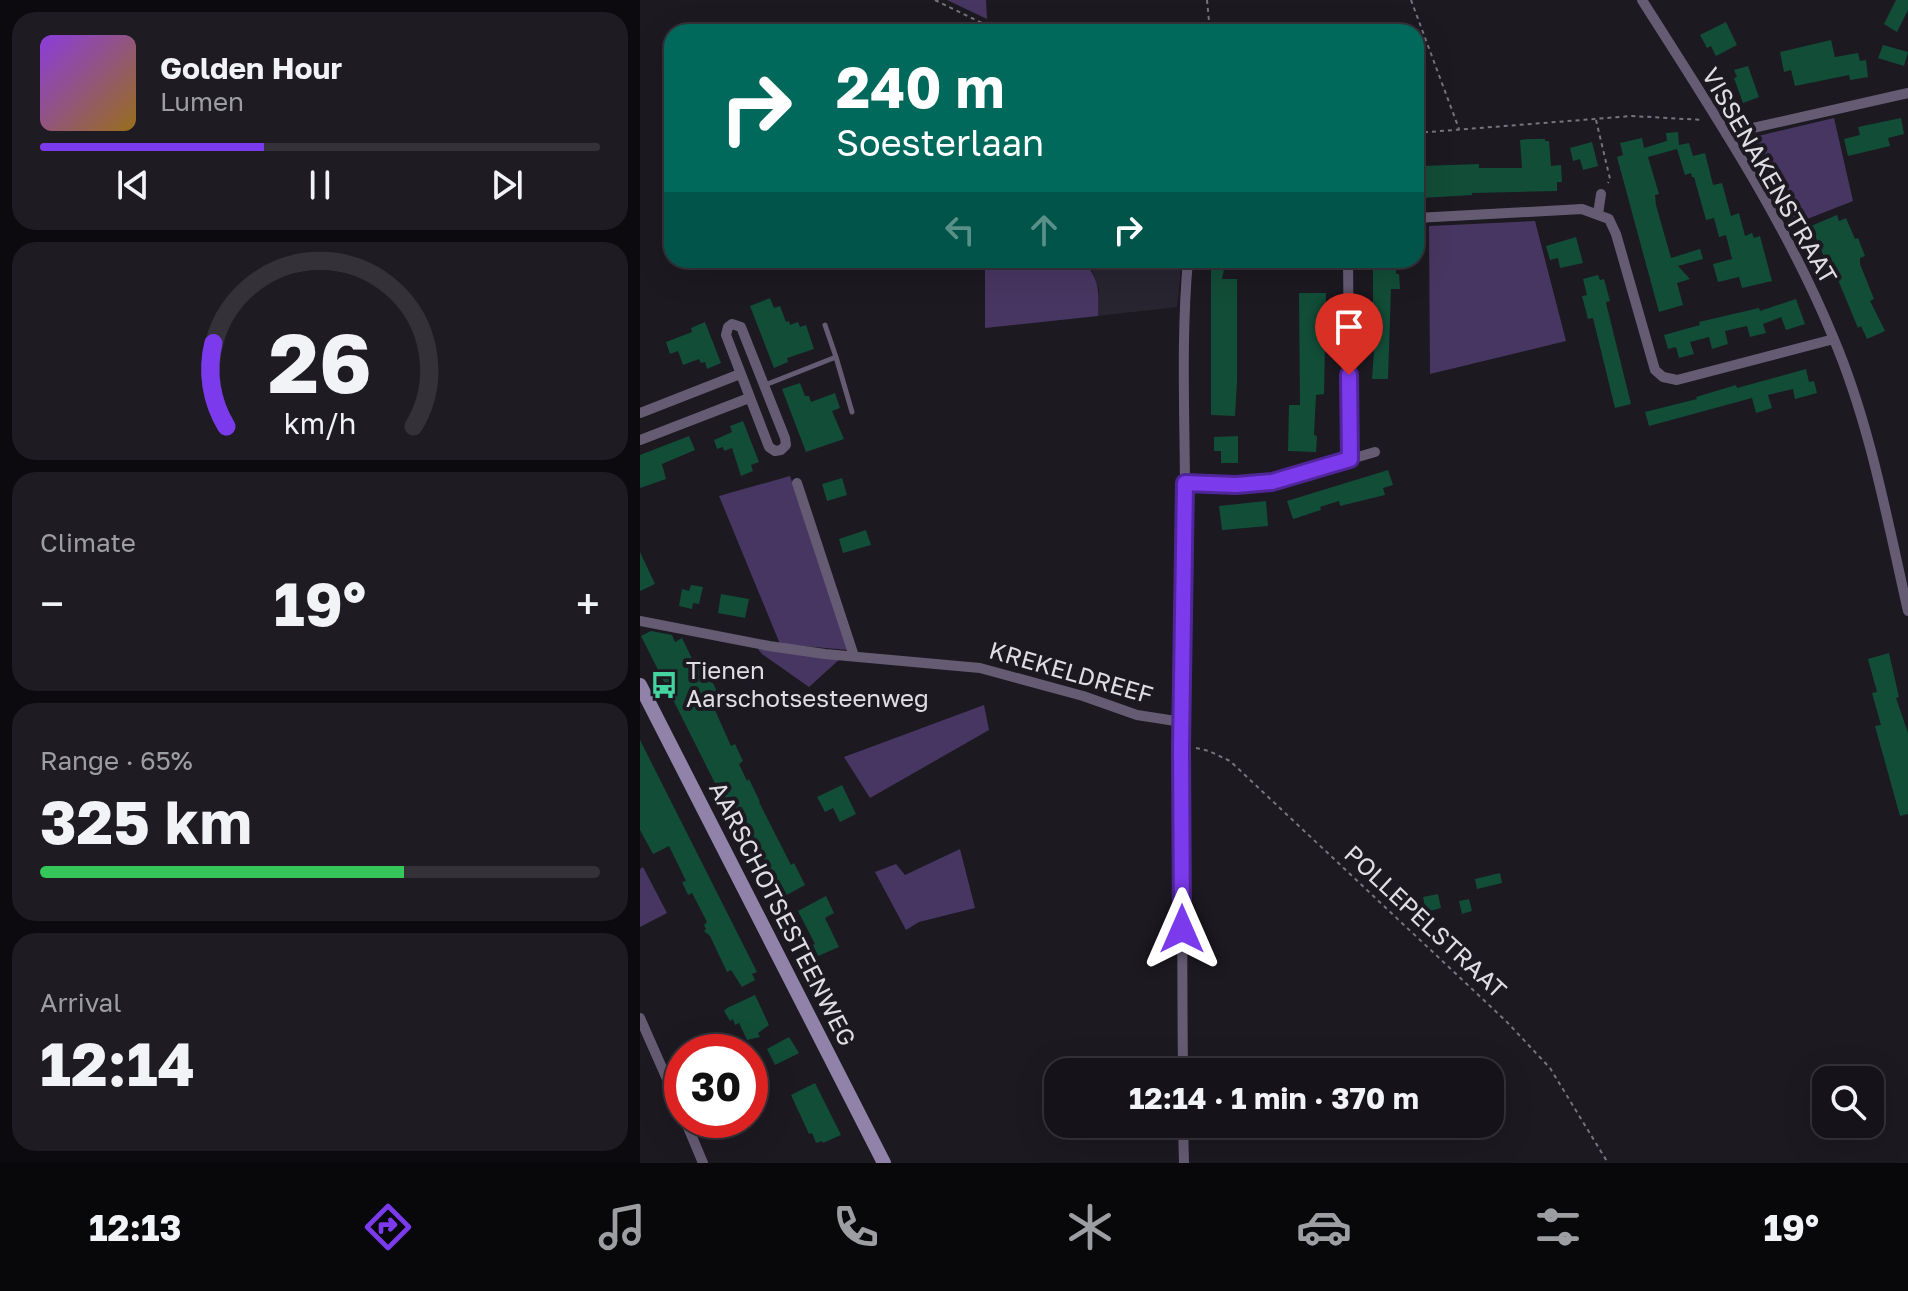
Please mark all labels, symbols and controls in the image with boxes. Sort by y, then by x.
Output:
text: Golden Hour [160,50,342,86]
text: 240 m [836,53,1005,120]
icon: right [704,56,808,160]
street label: VISSENAKENSTRAAT [1697,62,1844,289]
text: Lumen [160,86,244,117]
text: Soesterlaan [836,121,1044,164]
icon: previous [111,163,155,207]
icon: pause [298,163,342,207]
icon: next [485,163,529,207]
icon: left [938,208,982,252]
icon: ahead [1022,208,1066,252]
icon: right [1106,208,1150,252]
pin [1315,293,1383,375]
icon: arrive [1327,305,1371,349]
text: 26 [268,311,372,411]
text: km/h [284,406,356,440]
text: Climate [40,527,136,558]
text: 19° [274,567,366,639]
text: − [40,577,64,630]
text: + [576,577,600,630]
street label: KREKELDREEF [986,634,1157,709]
place label: Tienen Aarschotsesteenweg [686,655,929,712]
bus stop icon: Tienen Aarschotsesteenweg [649,670,679,700]
text: Range · 65% [40,745,193,776]
street label: AARSCHOTSESTEENWEG [704,776,863,1050]
text: 325 km [40,785,252,857]
street label: POLLEPELSTRAAT [1339,838,1513,1004]
position arrow [1140,887,1224,971]
text: Arrival [40,987,121,1018]
text: 12:14 [40,1027,195,1099]
speed limit sign: 30 [664,1034,768,1138]
map controls [1812,1066,1884,1138]
button: search [1812,1066,1884,1138]
text: 12:14 · 1 min · 370 m [1129,1080,1419,1116]
icon: directions [360,1199,416,1255]
icon: music [594,1199,650,1255]
icon: phone [828,1199,884,1255]
icon: climate [1062,1199,1118,1255]
icon: car [1296,1199,1352,1255]
icon: filters [1530,1199,1586,1255]
text: 12:13 [89,1206,182,1249]
text: 19° [1764,1206,1819,1249]

